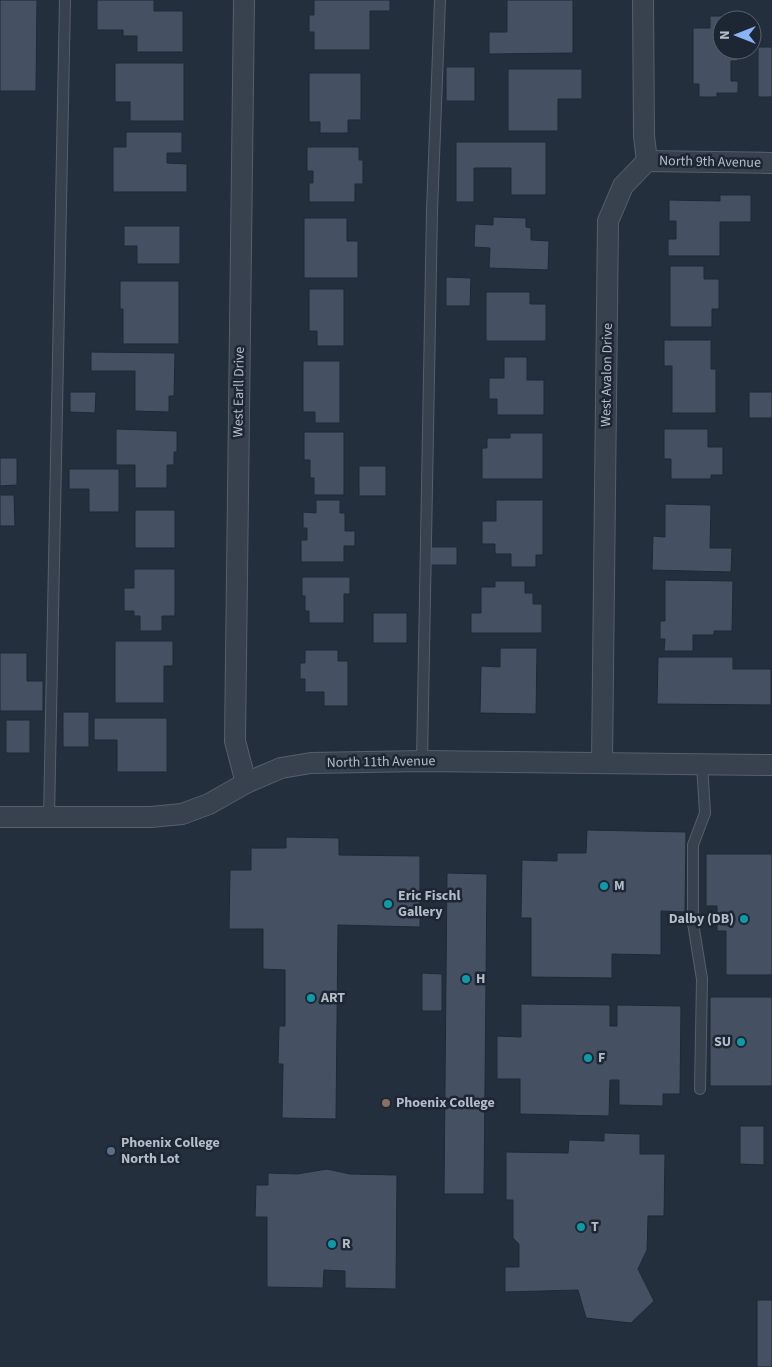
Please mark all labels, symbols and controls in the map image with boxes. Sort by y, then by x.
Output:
north arrow [712,10,762,60]
text: N [715,30,735,40]
street label: North 9th Avenue [659,151,761,173]
street label: West Avalon Drive [596,323,618,427]
street label: West Earll Drive [228,346,250,437]
street label: North 11th Avenue [326,751,436,773]
place label: M [614,876,625,896]
marker: M [598,880,610,892]
place label: Eric Fischl Gallery [398,886,460,922]
marker: Eric Fischl Gallery [382,898,394,910]
place label: Dalby (DB) [669,909,734,929]
marker: Dalby (DB) [738,913,750,925]
place label: H [476,969,485,989]
marker: H [460,973,472,985]
place label: ART [320,988,345,1008]
marker: ART [305,992,317,1004]
place label: SU [714,1032,731,1052]
marker: SU [735,1036,747,1048]
place label: F [598,1048,605,1068]
marker: F [582,1052,594,1064]
place label: Phoenix College [396,1093,495,1113]
marker: Phoenix College [380,1097,392,1109]
place label: Phoenix College North Lot [121,1133,220,1169]
marker: Phoenix College North Lot [105,1145,117,1157]
place label: T [591,1217,599,1237]
marker: T [575,1221,587,1233]
place label: R [342,1234,351,1254]
marker: R [326,1238,338,1250]

